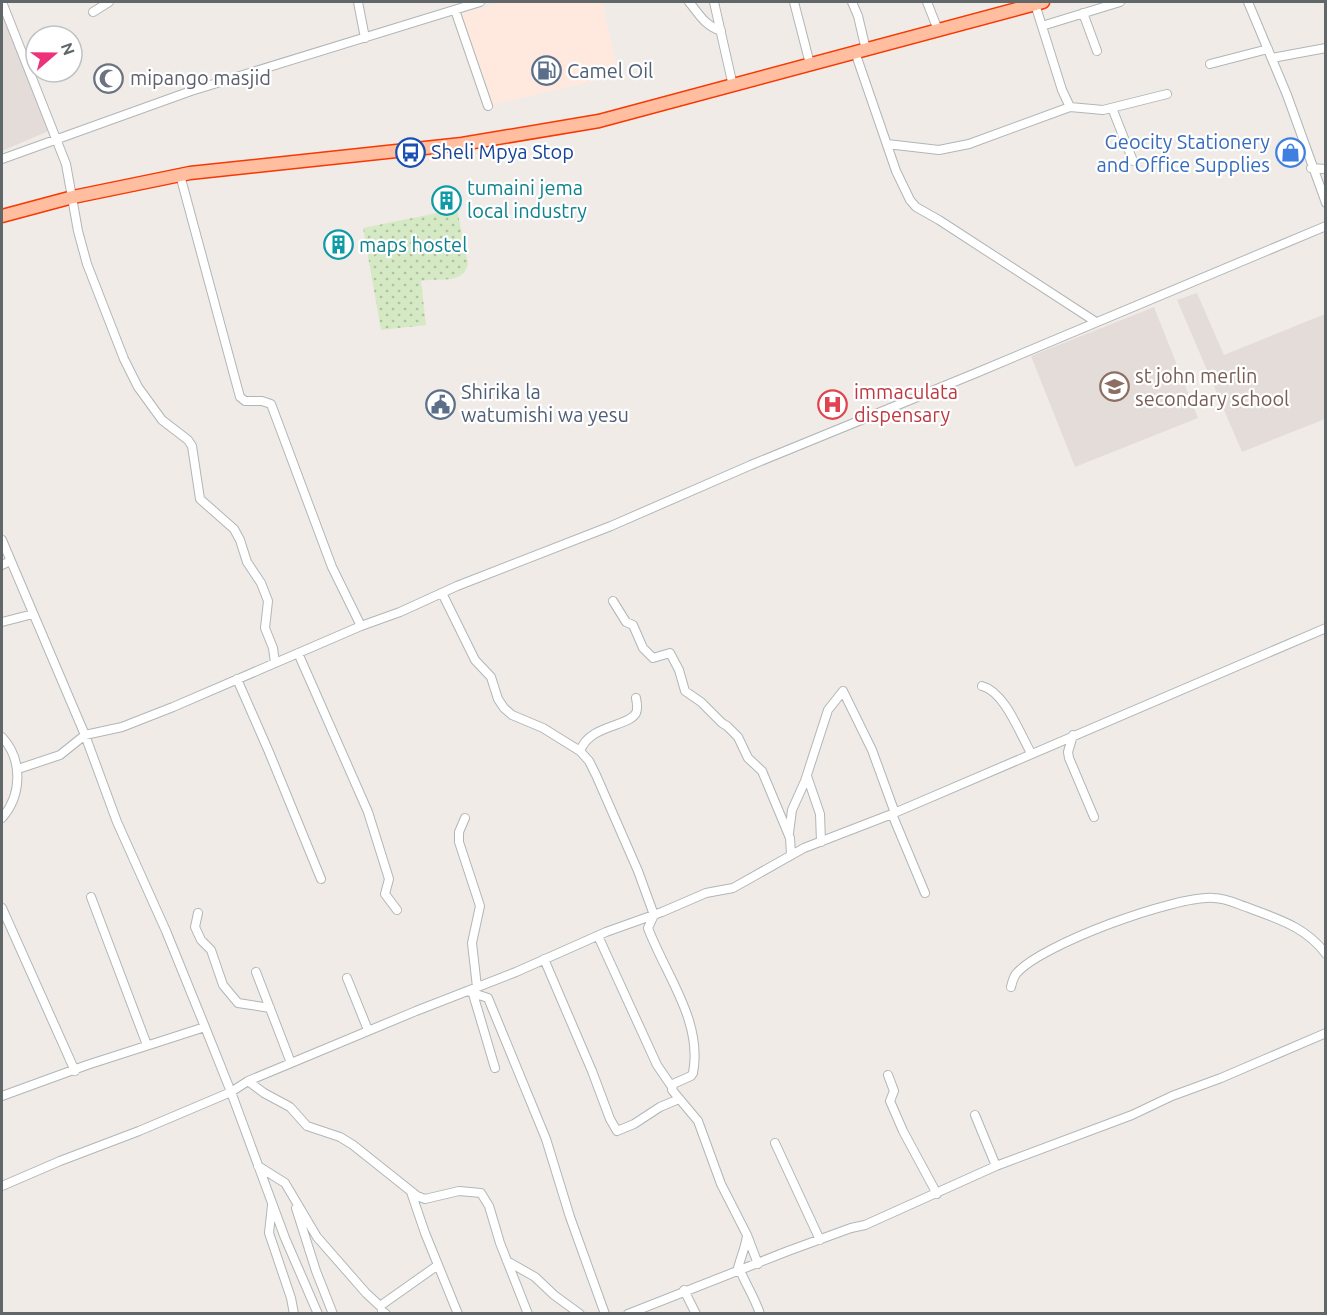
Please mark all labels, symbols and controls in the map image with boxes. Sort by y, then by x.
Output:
north arrow [24,24,84,84]
text: N [58,40,79,58]
fuel station icon: Camel Oil [530,55,562,87]
place label: Camel Oil [567,59,653,82]
mosque icon: mipango masjid [93,62,125,94]
place label: mipango masjid [130,66,271,89]
place label: Geocity Stationery and Office Supplies [1096,130,1270,176]
bus stop icon: Sheli Mpya Stop [394,136,426,168]
shop icon: Geocity Stationery and Office Supplies [1275,137,1307,169]
place label: Sheli Mpya Stop [431,140,574,163]
place label: tumaini jema local industry [467,176,587,222]
building icon: tumaini jema local industry [430,184,462,216]
building icon: maps hostel [322,229,354,261]
place label: maps hostel [359,233,467,256]
place label: st john merlin secondary school [1135,364,1289,410]
school or university icon: st john merlin secondary school [1098,371,1130,403]
place label: Shirika la watumishi wa yesu [461,380,629,426]
place label: immaculata dispensary [854,380,958,426]
public building icon: Shirika la watumishi wa yesu [424,388,456,420]
hospital icon: immaculata dispensary [817,388,849,420]

